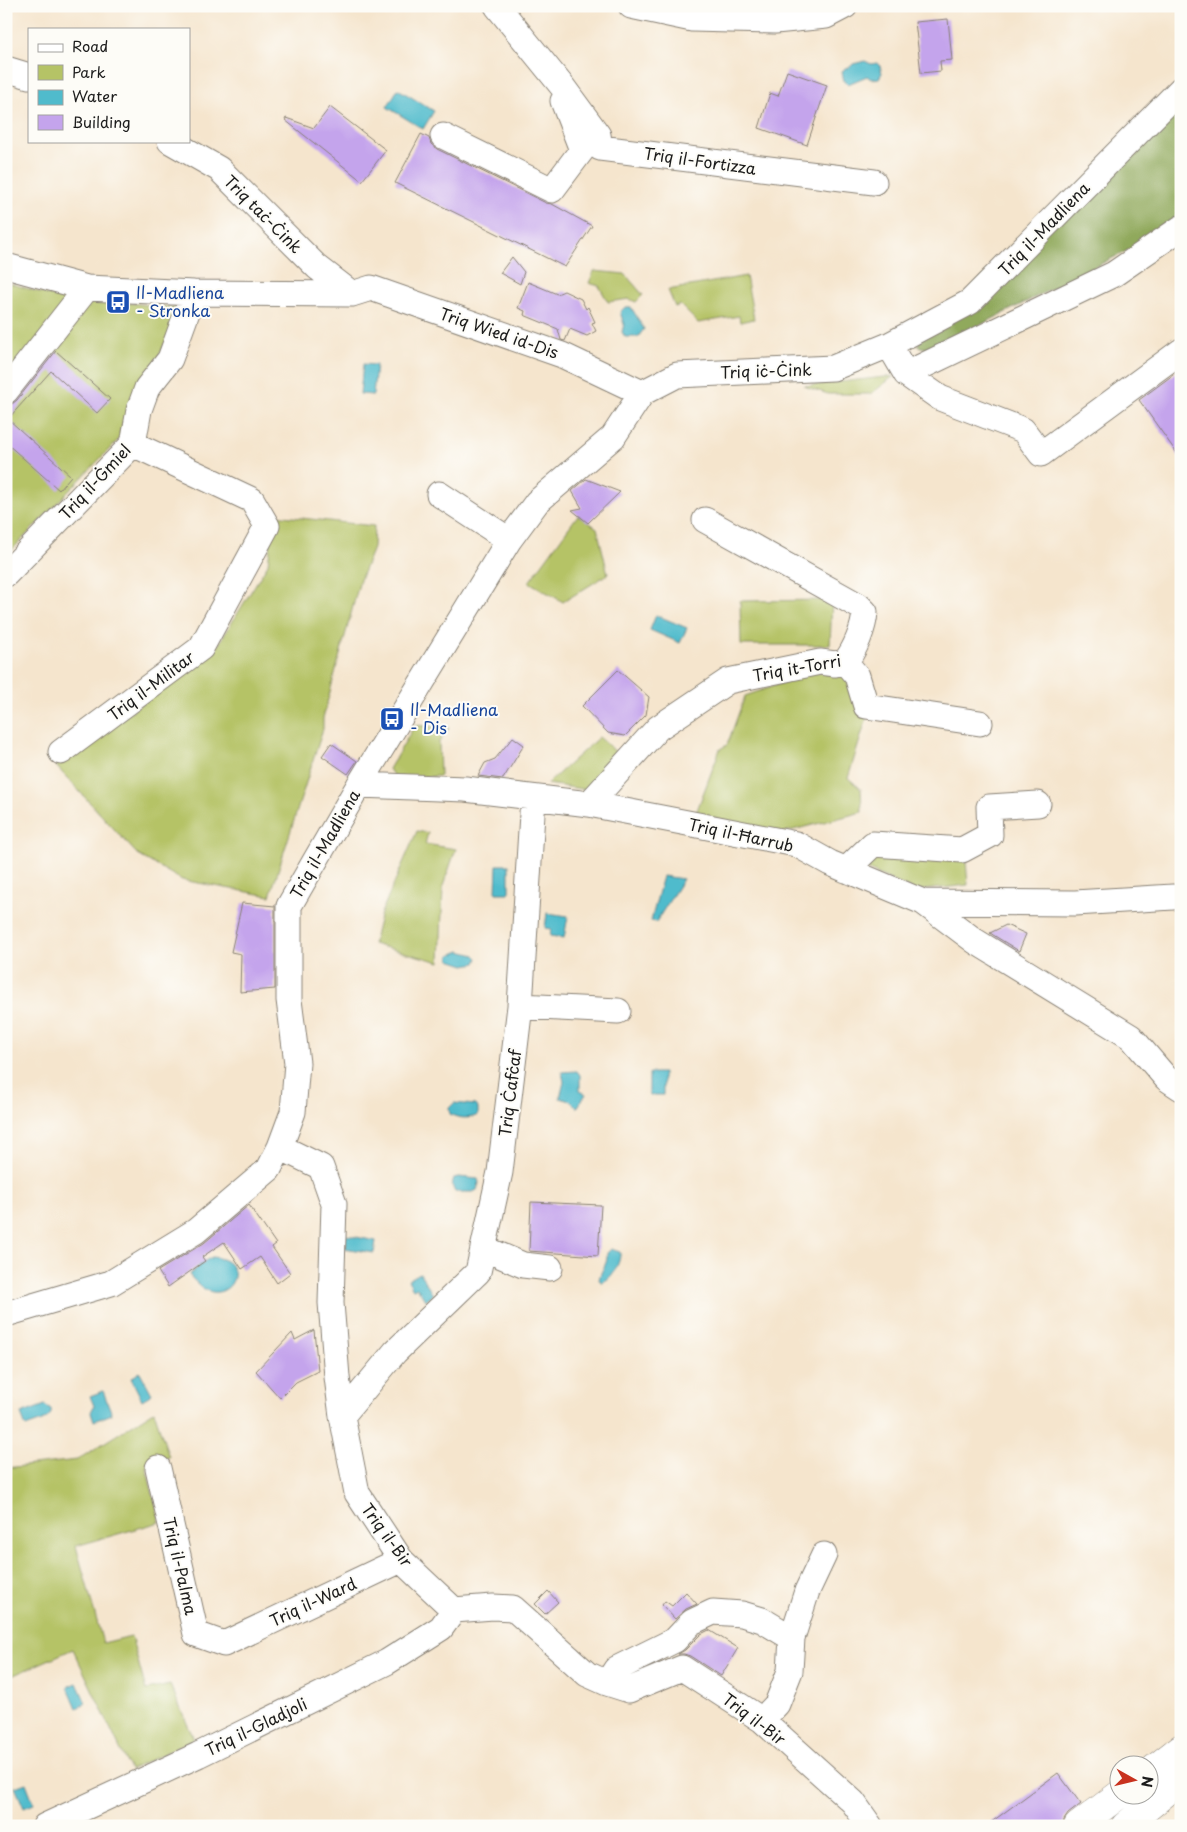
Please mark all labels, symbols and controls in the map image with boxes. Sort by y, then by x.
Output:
legend [28,28,190,142]
text: Road [72,34,108,57]
text: Park [72,60,106,83]
text: Water [72,84,117,107]
text: Building [72,110,131,133]
street label: Triq il-Fortizza [642,140,758,180]
street label: Triq taċ-Ċink [219,169,308,258]
street label: Triq il-Madliena [992,176,1094,281]
place label: Il-Madliena - Stronka [136,280,224,322]
bus stop icon: Il-Madliena - Stronka [105,289,131,315]
street label: Triq Wied id-Dis [437,300,562,364]
street label: Triq iċ-Ċink [720,356,812,384]
street label: Triq il-Ġmiel [53,438,136,524]
street label: Triq il-Militar [102,644,199,726]
street label: Triq it-Torri [751,647,843,687]
place label: Il-Madliena - Dis [410,697,498,739]
bus stop icon: Il-Madliena - Dis [379,706,405,732]
street label: Triq il-Madliena [283,785,365,902]
street label: Triq il-Ħarrub [686,811,796,857]
street label: Triq Ċafċaf [492,1046,526,1138]
street label: Triq il-Bir [356,1498,420,1572]
street label: Triq il-Palma [158,1514,204,1617]
street label: Triq il-Ward [265,1570,360,1632]
street label: Triq il-Bir [718,1686,792,1750]
street label: Triq il-Gladjoli [200,1691,311,1761]
north arrow [1110,1754,1160,1804]
text: N [1136,1775,1159,1789]

